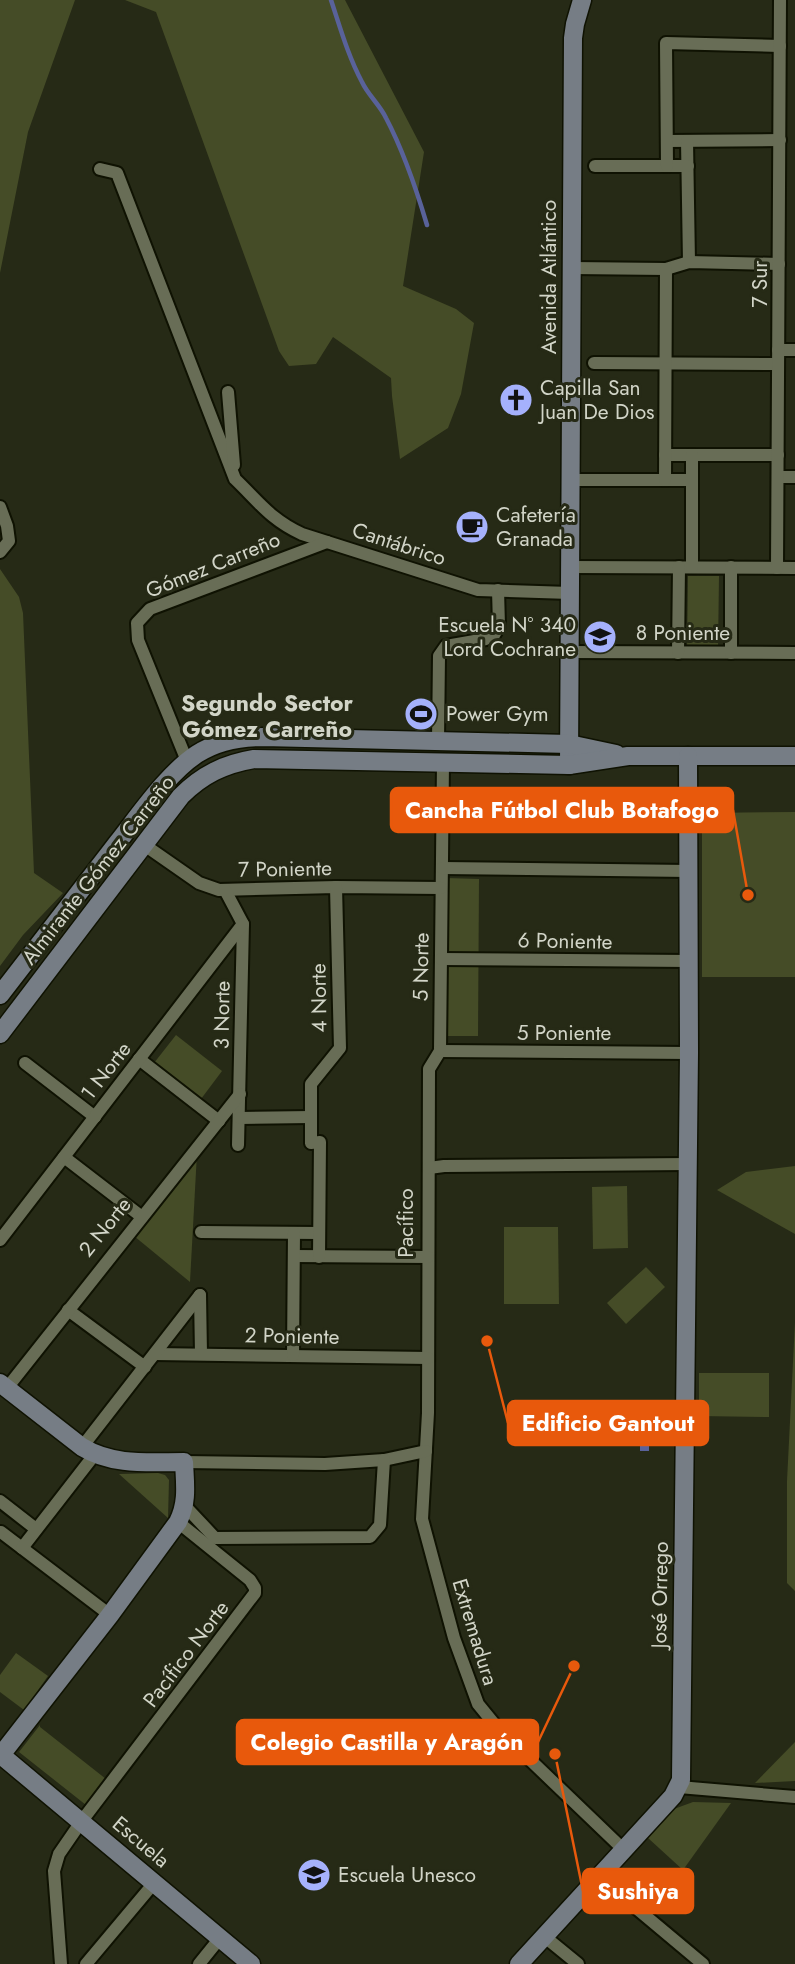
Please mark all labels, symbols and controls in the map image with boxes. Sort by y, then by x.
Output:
street label: Avenida Atlántico [534,200,564,354]
street label: 7 Sur [745,260,775,308]
place label: Capilla San Juan De Dios [537,373,655,427]
church icon: Capilla San Juan De Dios [497,381,535,419]
place label: Cafetería Granada [496,500,576,554]
cafe icon: Cafetería Granada [453,508,491,546]
street label: Cantábrico [348,515,450,573]
street label: Gómez Carreño [141,524,285,606]
place label: Escuela N° 340 Lord Cochrane [438,610,576,664]
school or university icon: Escuela N° 340 Lord Cochrane [581,618,619,656]
street label: 8 Poniente [636,618,730,648]
district label: Segundo Sector Gómez Carreño [181,686,354,746]
sports icon: Power Gym [402,695,440,733]
place label: Power Gym [446,699,549,729]
street label: Almirante Gómez Carreño [14,769,182,971]
callout: Cancha Fútbol Club Botafogo [391,788,733,832]
text: Cancha Fútbol Club Botafogo [405,793,719,827]
street label: 7 Poniente [238,853,332,885]
street label: 6 Poniente [517,925,613,957]
street label: 5 Norte [405,932,437,1002]
street label: 4 Norte [303,963,335,1033]
street label: 3 Norte [206,980,238,1050]
street label: 5 Poniente [517,1018,612,1048]
street label: 1 Norte [74,1035,138,1106]
street label: Pacífico [391,1188,421,1258]
street label: 2 Norte [72,1191,138,1263]
street label: 2 Poniente [244,1320,340,1352]
callout: Edificio Gantout [508,1401,708,1445]
text: Edificio Gantout [522,1406,695,1440]
street label: José Orrego [644,1541,676,1652]
street label: Extremadura [445,1575,505,1689]
street label: Pacífico Norte [136,1594,236,1714]
callout: Colegio Castilla y Aragón [237,1720,538,1764]
text: Colegio Castilla y Aragón [251,1725,523,1759]
street label: Escuela [106,1809,176,1875]
school or university icon: Escuela Unesco [295,1856,333,1894]
place label: Escuela Unesco [338,1860,476,1890]
callout: Sushiya [583,1869,693,1913]
text: Sushiya [597,1874,679,1908]

